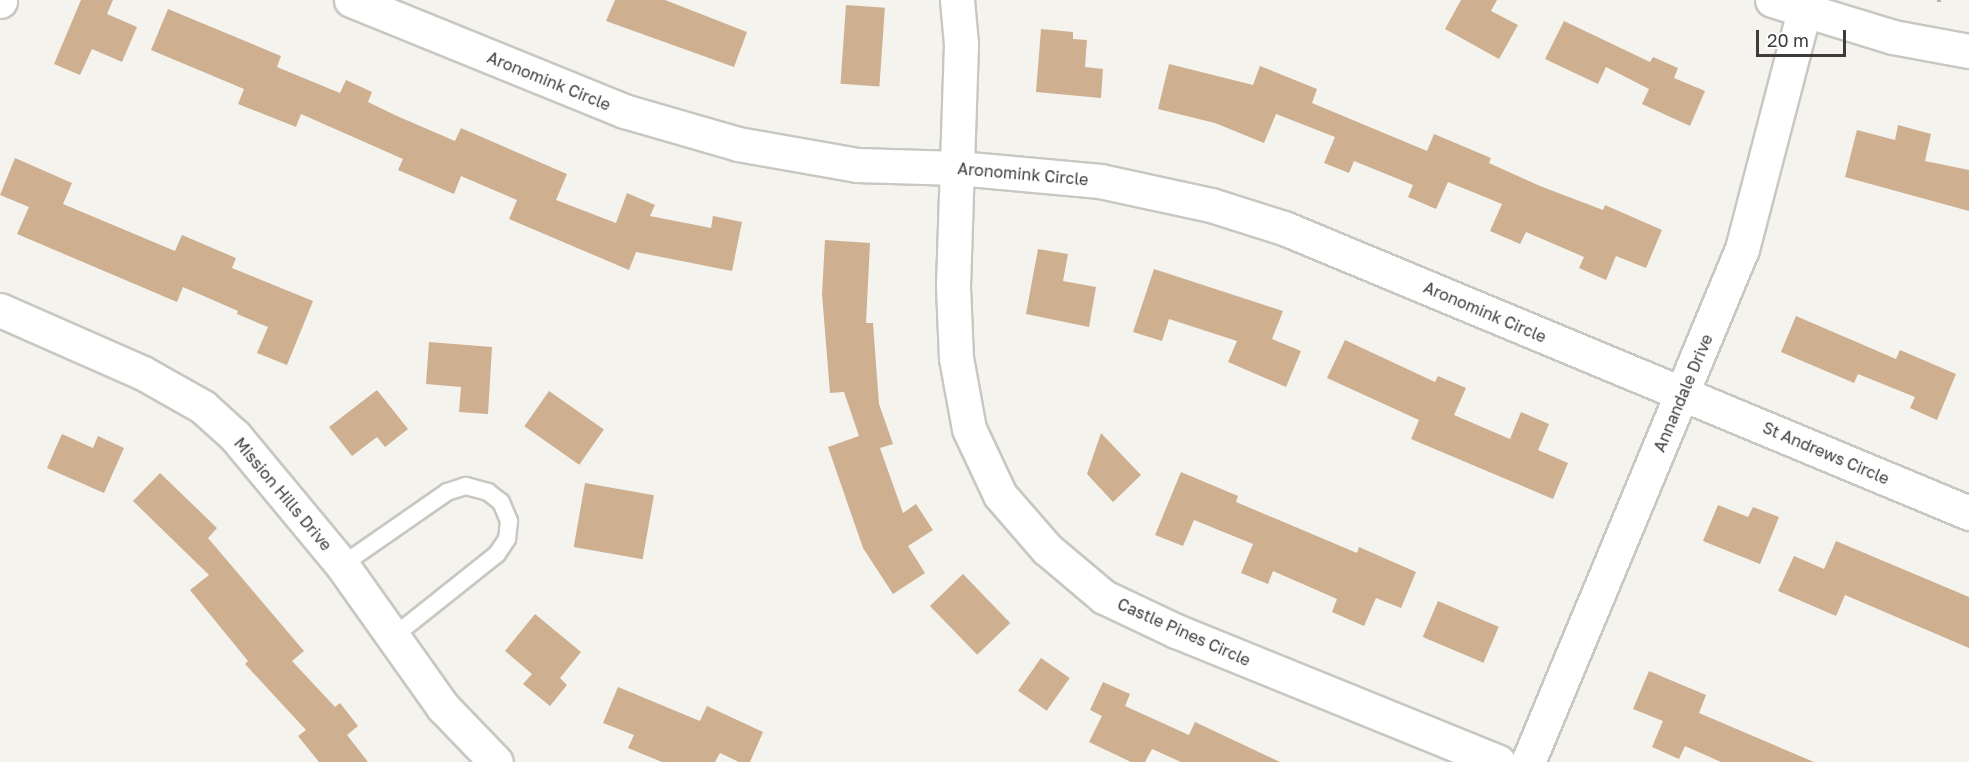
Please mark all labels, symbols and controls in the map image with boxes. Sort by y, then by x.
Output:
scale bar [1759,18,1849,56]
text: 20 m [1767,29,1809,51]
street label: Aronomink Circle [484,47,614,115]
street label: Aronomink Circle [957,159,1089,189]
street label: Aronomink Circle [1421,277,1549,347]
street label: Annandale Drive [1650,331,1716,455]
street label: St Andrews Circle [1760,418,1892,488]
street label: Mission Hills Drive [230,434,336,554]
street label: Castle Pines Circle [1114,594,1254,670]

